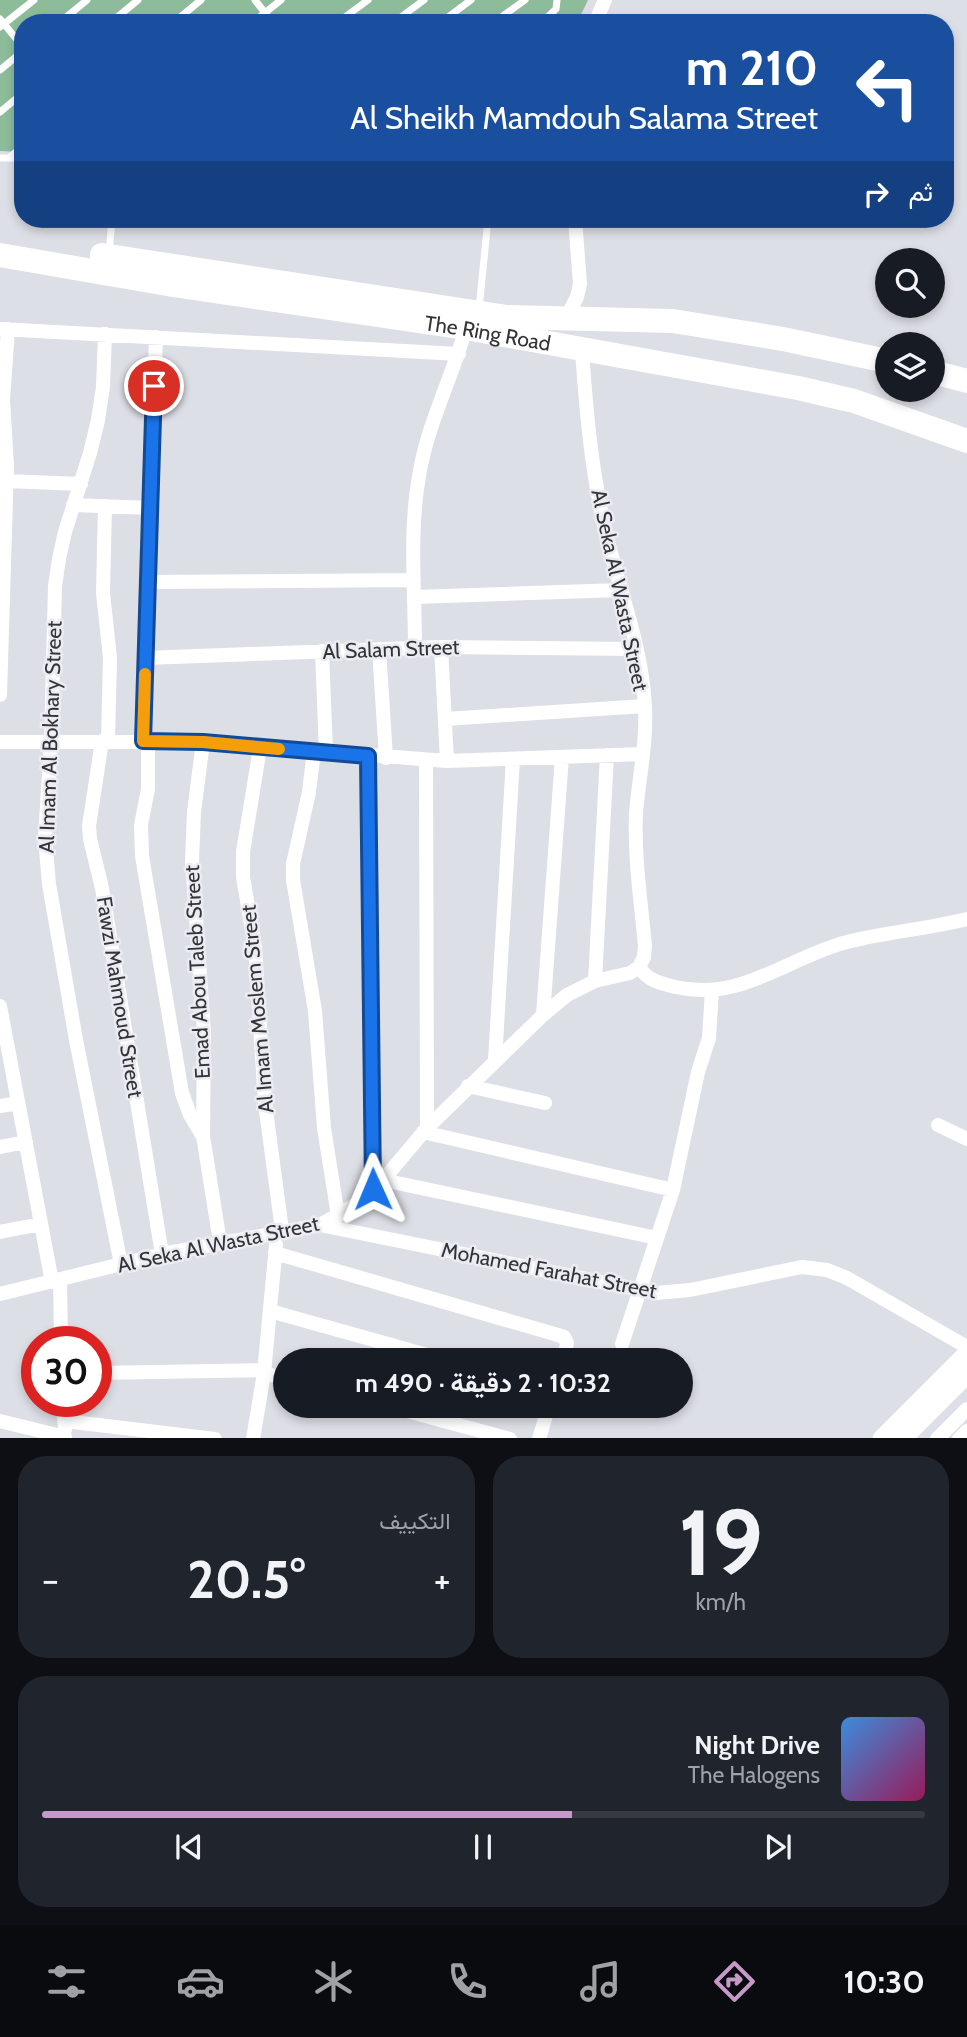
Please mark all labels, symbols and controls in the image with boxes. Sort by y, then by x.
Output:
text: 210 m [686,38,818,97]
icon: left [842,42,933,133]
text: Al Sheikh Mamdouh Salama Street [350,98,818,137]
icon: right [857,175,895,213]
text: ثم [909,176,933,208]
map controls [875,248,945,402]
button: search [875,248,945,318]
street label: The Ring Road [423,310,553,356]
button: layers [875,332,945,402]
pin [124,356,184,416]
icon: arrive [135,367,173,405]
street label: Al Seka Al Wasta Street [586,487,654,693]
street label: Al Imam Al Bokhary Street [33,620,67,854]
street label: Al Salam Street [322,634,460,664]
street label: Emad Abou Taleb Street [179,864,215,1080]
street label: Fawzi Mahmoud Street [92,894,148,1100]
street label: Al Imam Moslem Street [235,904,279,1114]
position arrow [336,1152,410,1226]
street label: Al Seka Al Wasta Street [115,1210,321,1278]
street label: Mohamed Farahat Street [439,1237,659,1303]
speed limit sign: 30 [21,1326,112,1417]
text: 10:32 · 2 دقيقة · 490 m [355,1367,611,1399]
text: 19 [678,1487,763,1598]
text: التكييف [379,1507,451,1535]
text: 20.5° [187,1548,305,1611]
text: − [42,1556,59,1603]
text: + [434,1556,451,1603]
text: km/h [696,1588,746,1616]
text: Night Drive [694,1729,820,1761]
text: The Halogens [688,1761,820,1789]
icon: previous [170,1828,208,1866]
icon: pause [464,1828,502,1866]
icon: next [759,1828,797,1866]
icon: filters [42,1957,91,2006]
icon: car [176,1957,225,2006]
icon: climate [309,1957,358,2006]
icon: phone [443,1957,492,2006]
icon: music [576,1957,625,2006]
icon: directions [710,1957,759,2006]
text: 10:30 [843,1962,925,2001]

